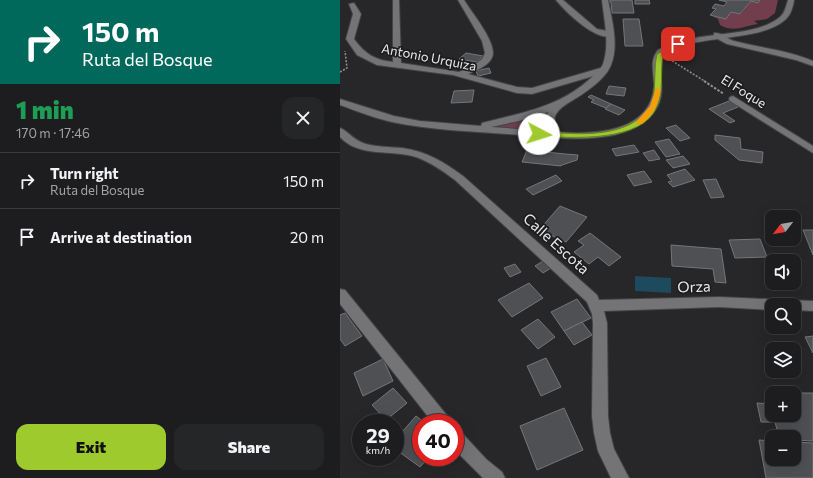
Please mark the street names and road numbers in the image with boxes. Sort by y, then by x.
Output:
street label: Antonio Urquiza [380,40,478,74]
street label: El Foque [718,71,770,111]
street label: Calle Escota [520,209,593,278]
street label: Orza [677,276,711,296]

